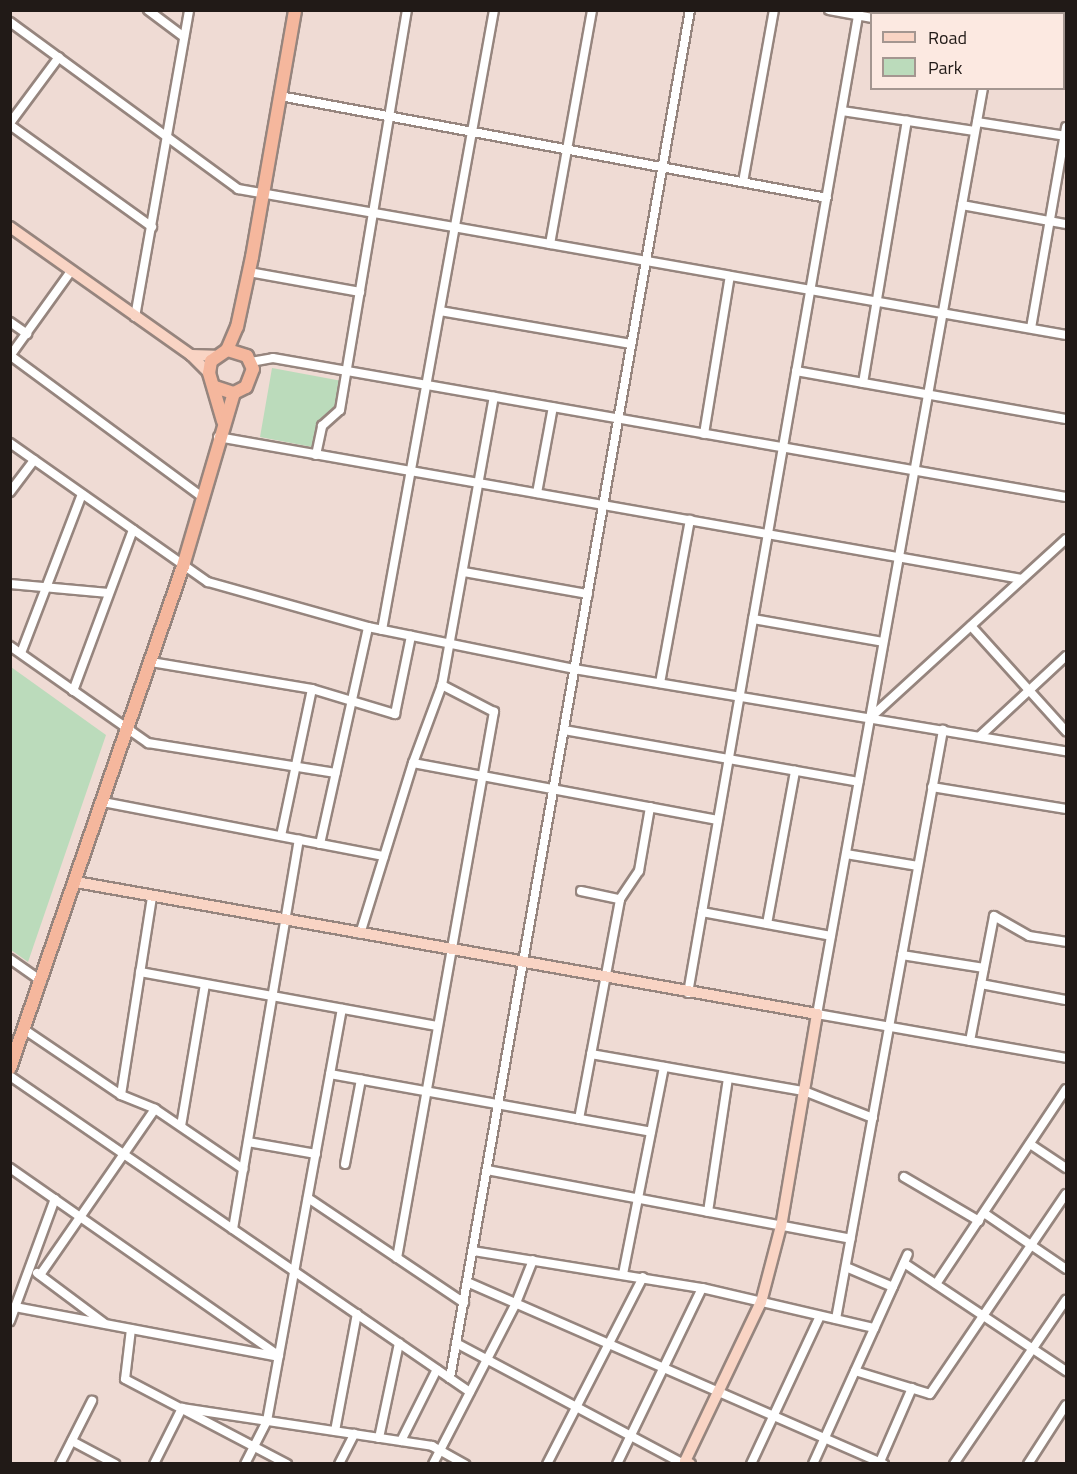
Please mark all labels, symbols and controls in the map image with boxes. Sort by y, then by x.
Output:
legend [870,12,1065,90]
text: Road [928,24,967,51]
text: Park [928,54,962,81]

